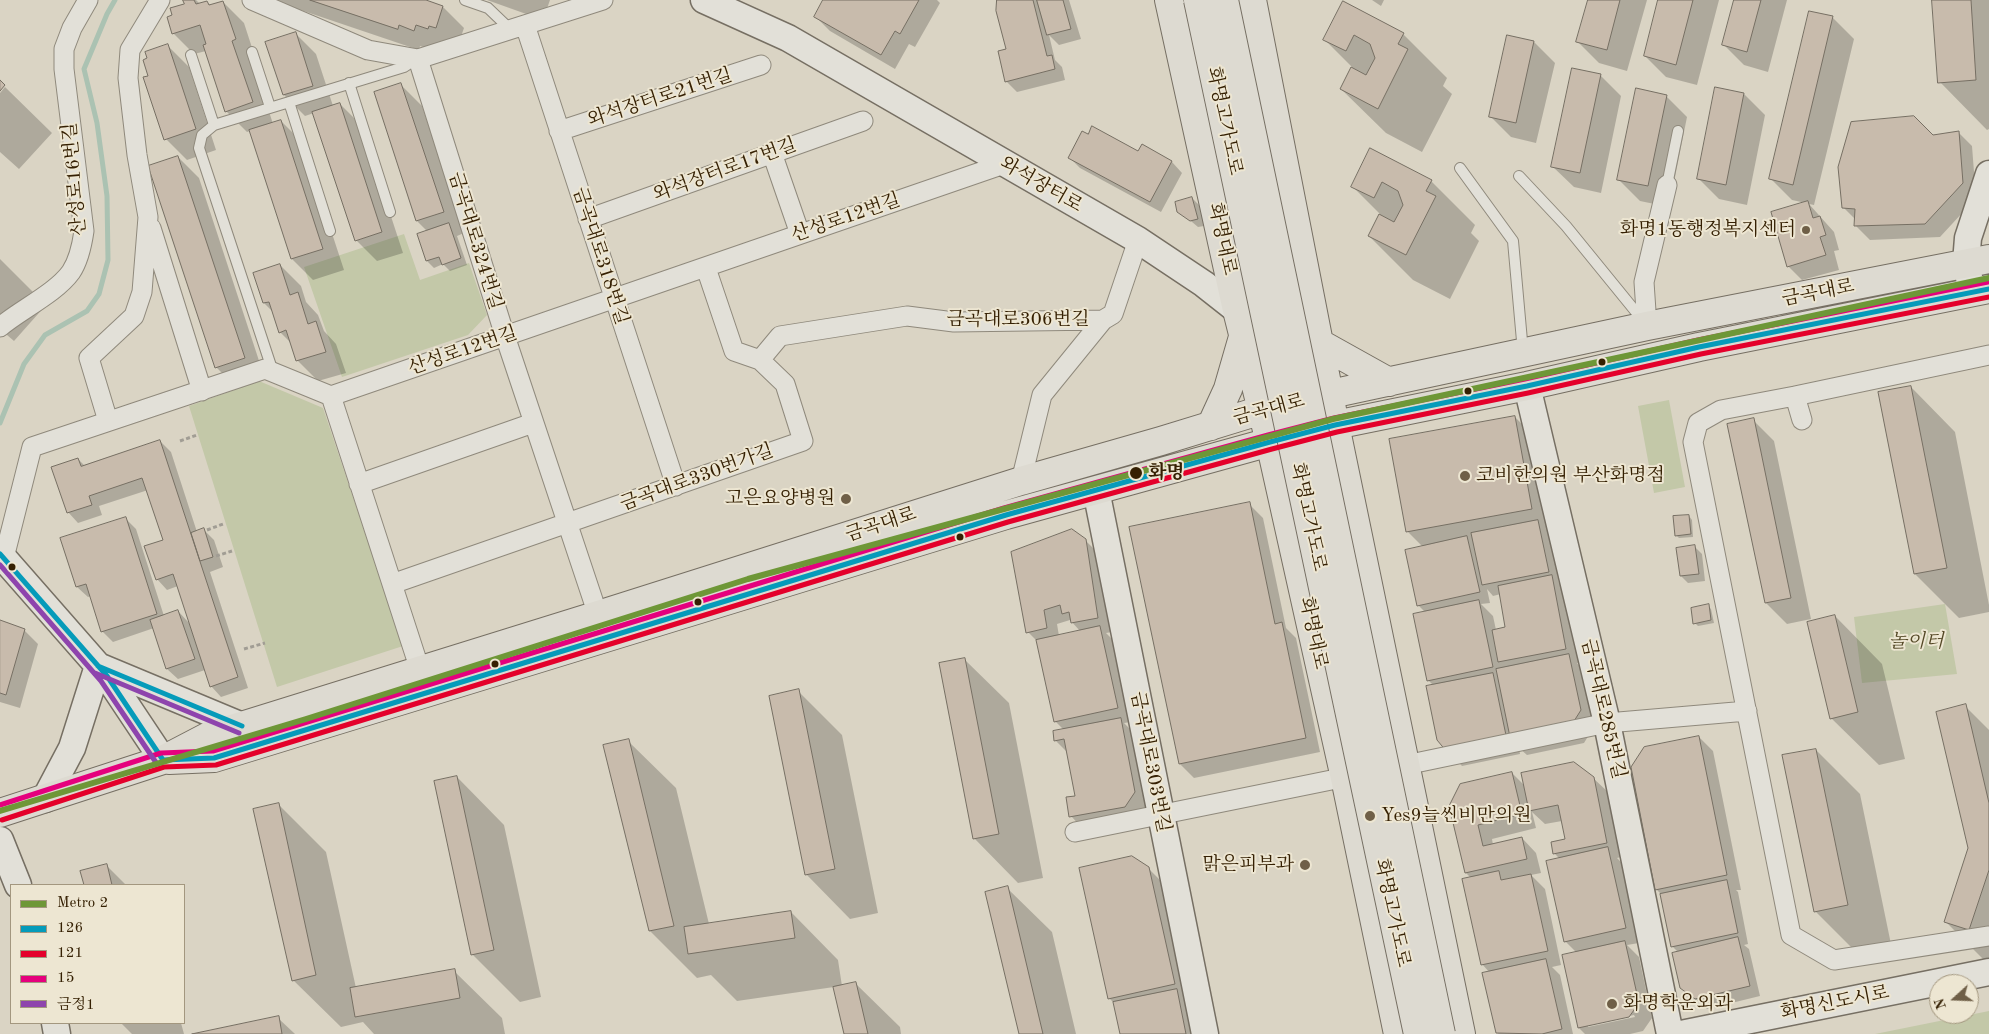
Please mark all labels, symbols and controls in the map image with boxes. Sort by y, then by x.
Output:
street label: 와석장터로21번길 [585,64,735,132]
street label: 화명고가도로 [1201,65,1247,177]
street label: 산성로16번길 [59,121,91,237]
street label: 와석장터로17번길 [650,134,800,206]
street label: 와석장터로 [996,152,1086,218]
street label: 금곡대로324번길 [443,169,507,313]
street label: 금곡대로318번길 [567,184,633,328]
street label: 산성로12번길 [788,189,904,247]
street label: 화명대로 [1203,201,1241,277]
place label: 화명1동행정복지센터 [1620,219,1796,241]
marker: 화명1동행정복지센터 [1800,224,1812,236]
street label: 금곡대로 [1780,275,1856,311]
street label: 금곡대로306번길 [946,309,1090,331]
street label: 산성로12번길 [405,322,521,380]
unlabelled marker [1597,357,1607,367]
unlabelled marker [1463,386,1473,396]
street label: 금곡대로 [1231,389,1307,431]
street label: 금곡대로330번가길 [617,440,777,516]
street label: 화명고가도로 [1285,461,1331,573]
place label: 화명 [1148,462,1185,484]
marker: 화명 [1128,465,1144,481]
place label: 코비한의원 부산화명점 [1476,465,1665,487]
marker: 코비한의원 부산화명점 [1458,469,1472,483]
place label: 고은요양병원 [725,488,835,510]
marker: 고은요양병원 [839,492,853,506]
street label: 금곡대로 [843,503,919,547]
unlabelled marker [955,532,965,542]
unlabelled marker [7,562,17,572]
street label: 화명대로 [1294,595,1332,671]
unlabelled marker [693,597,703,607]
park label: 놀이터 [1888,631,1944,653]
street label: 금곡대로285번길 [1576,637,1630,781]
unlabelled marker [490,659,500,669]
street label: 금곡대로303번길 [1125,690,1175,834]
place label: Yes9늘씬비만의원 [1381,805,1532,827]
marker: Yes9늘씬비만의원 [1363,809,1377,823]
place label: 맑은피부과 [1202,854,1294,876]
street label: 화명고가도로 [1369,857,1415,969]
marker: 맑은피부과 [1298,858,1312,872]
legend [10,884,185,1024]
text: Metro 2 [57,896,108,911]
text: 126 [57,921,83,936]
text: 121 [57,946,83,961]
text: 15 [57,971,74,986]
north arrow [1929,974,1979,1024]
street label: 화명신도시로 [1779,981,1891,1025]
place label: 화명학운외과 [1623,993,1733,1015]
text: N [1932,996,1949,1011]
marker: 화명학운외과 [1605,997,1619,1011]
text: 금정1 [57,998,95,1013]

